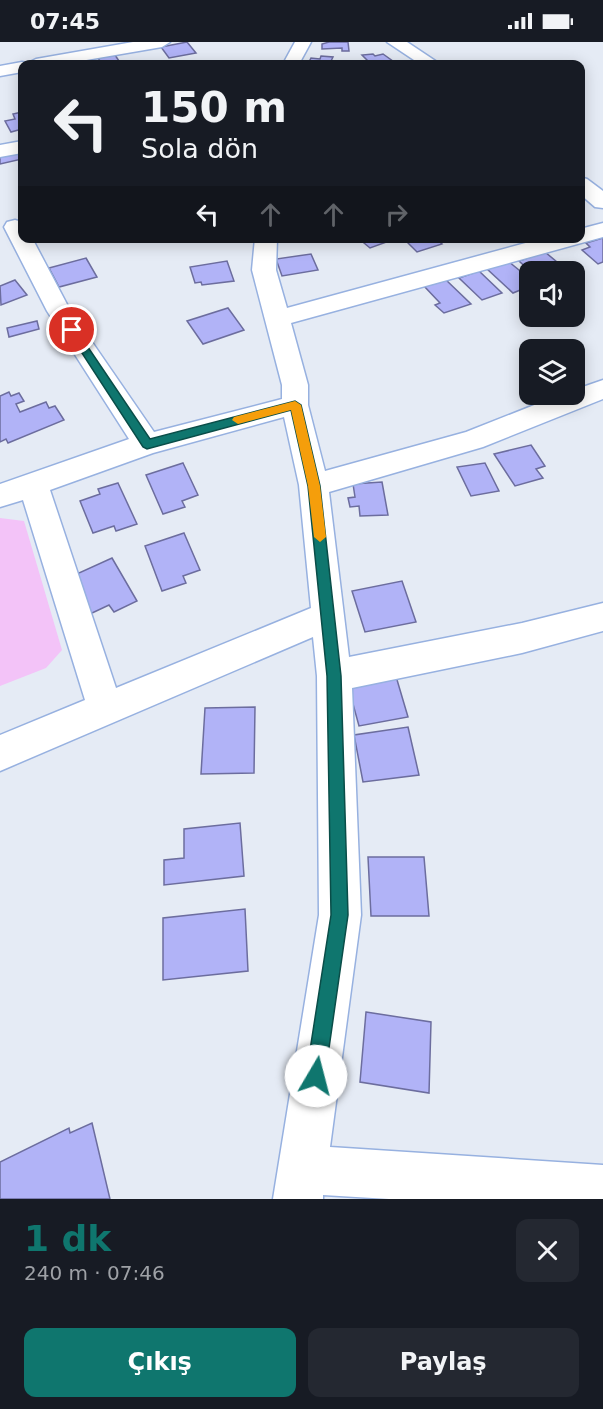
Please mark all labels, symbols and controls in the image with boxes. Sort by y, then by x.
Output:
text: 07:45 [30,9,100,34]
text: 150 m [141,83,287,132]
icon: left [42,84,120,162]
text: Sola dön [141,133,258,164]
icon: left [191,198,224,231]
icon: ahead [254,198,287,231]
icon: ahead [317,198,350,231]
icon: right [380,198,413,231]
map controls [519,261,585,405]
button: sound [519,261,585,327]
pin [46,304,97,355]
icon: arrive [55,313,88,346]
button: layers [519,339,585,405]
position arrow [284,1044,348,1108]
text: 1 dk [24,1218,111,1259]
button: close [516,1219,579,1282]
text: 240 m · 07:46 [24,1261,165,1285]
button: Çıkış [24,1328,296,1397]
button: Paylaş [308,1328,579,1397]

